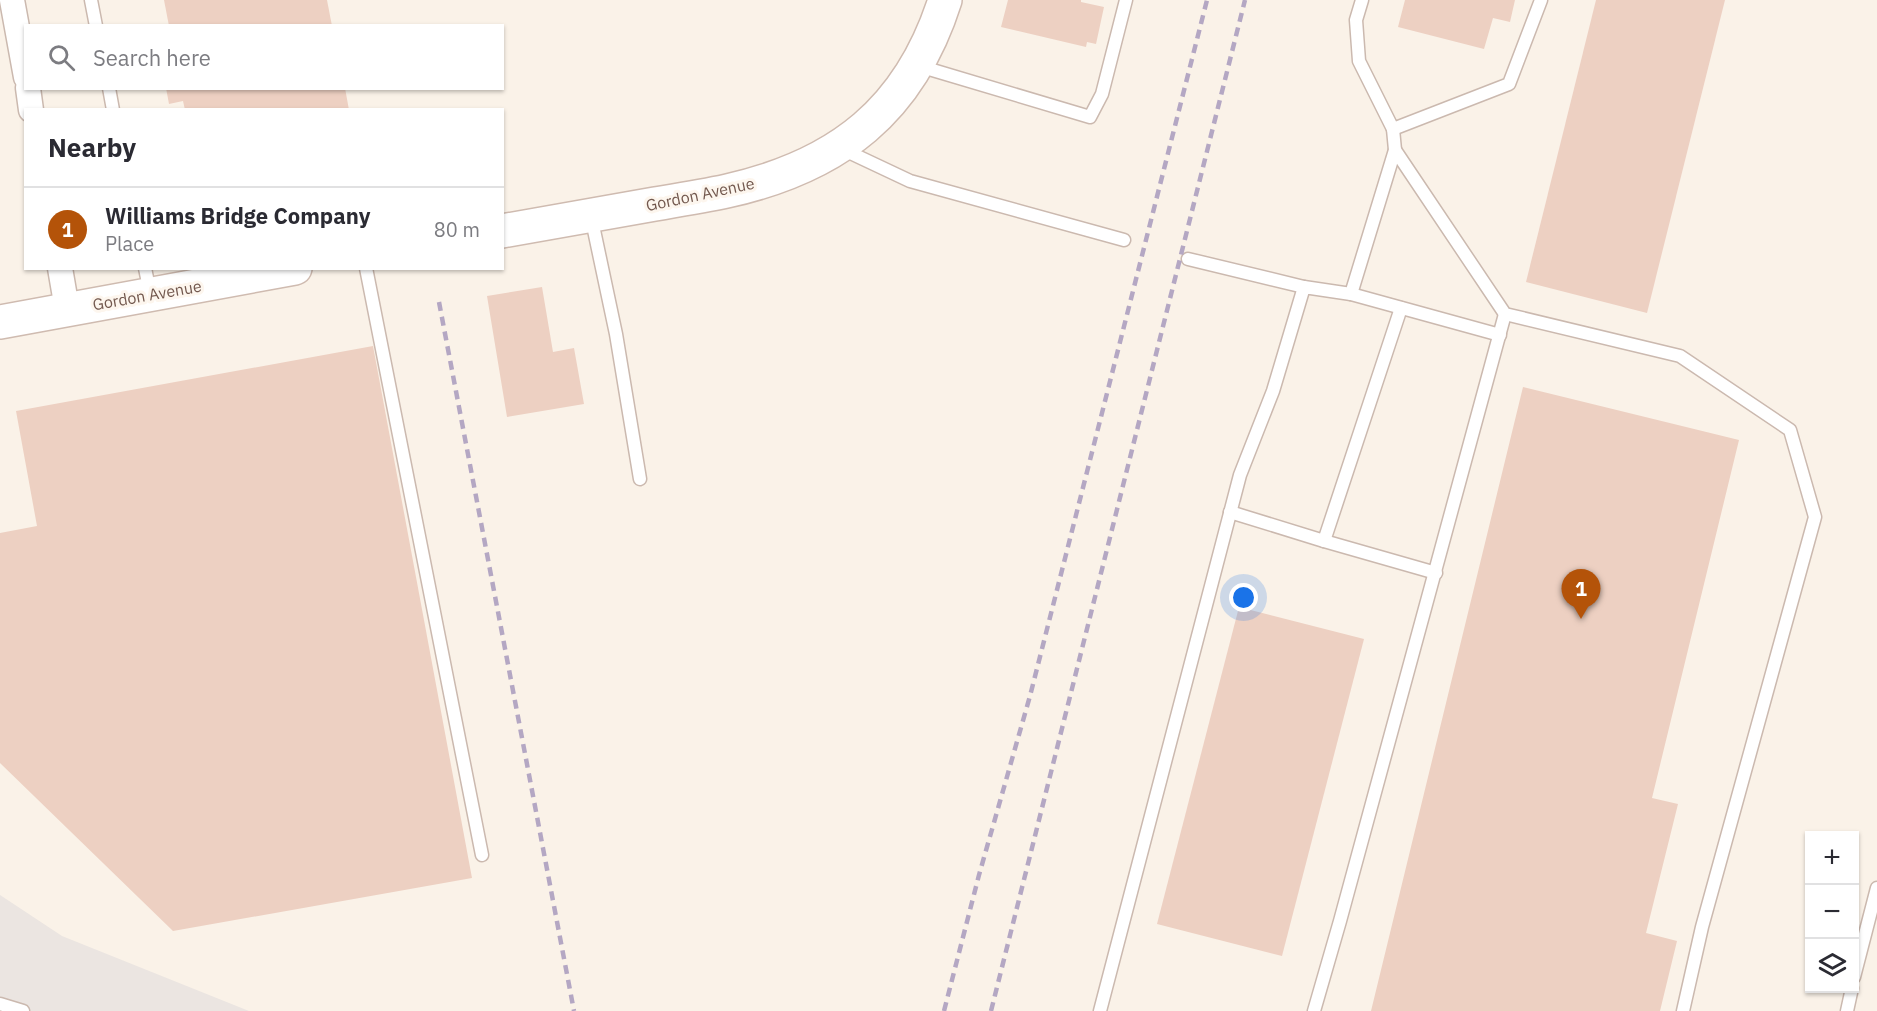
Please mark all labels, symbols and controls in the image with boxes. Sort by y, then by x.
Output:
search box [24,24,504,90]
icon: search [45,41,78,74]
text: Search here [93,43,211,72]
text: Nearby [48,130,136,164]
street label: Gordon Avenue [644,173,756,215]
text: Williams Bridge Company [105,201,370,230]
text: 1 [62,216,74,243]
text: 80 m [434,216,480,243]
text: Place [105,230,154,257]
street label: Gordon Avenue [91,276,203,314]
pin: 1 [1562,570,1600,619]
your location [1229,583,1258,612]
map controls [1805,831,1859,993]
button: + [1805,831,1859,885]
button: − [1805,885,1859,939]
button: layers [1805,939,1859,993]

